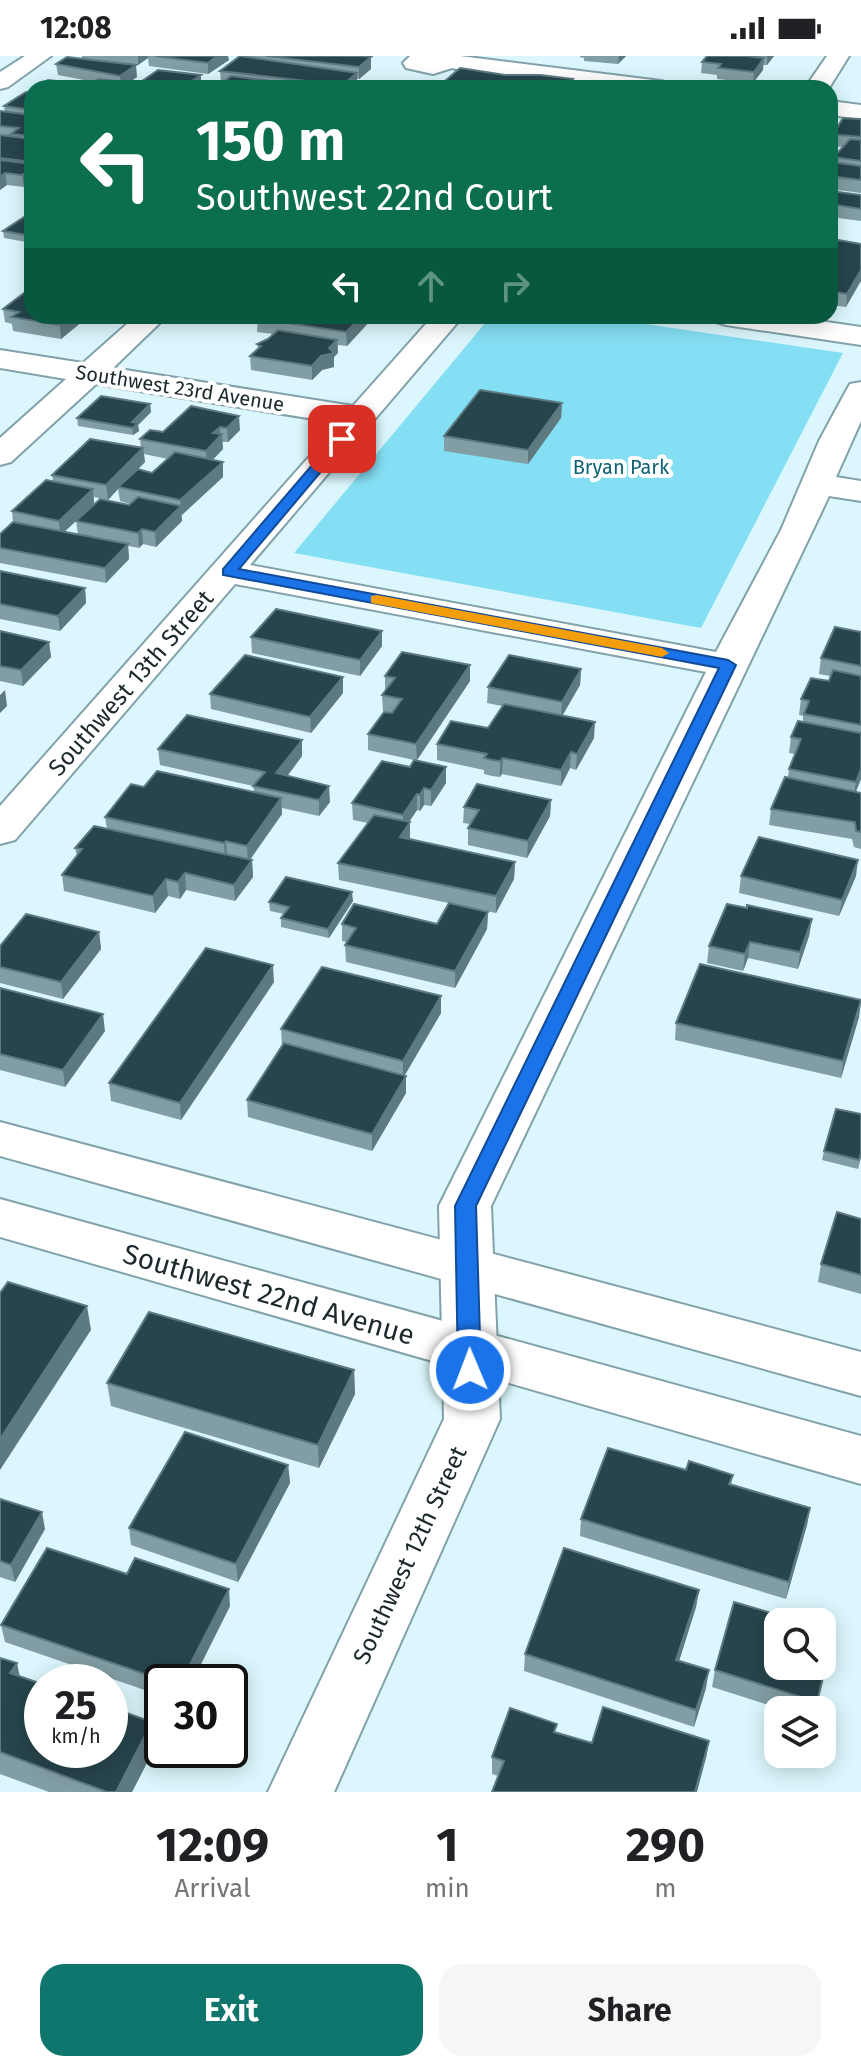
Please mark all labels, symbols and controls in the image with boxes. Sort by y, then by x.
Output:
text: 12:08 [40,10,112,46]
text: 150 m [196,108,345,175]
icon: left [64,112,168,216]
text: Southwest 22nd Court [196,176,553,220]
icon: left [325,264,369,308]
icon: ahead [409,264,453,308]
icon: right [493,264,537,308]
street label: Southwest 23rd Avenue [74,360,286,416]
pin [308,405,376,473]
icon: arrive [320,417,364,461]
park label: Bryan Park [573,455,670,479]
street label: Southwest 13th Street [43,584,219,782]
street label: Southwest 22nd Avenue [119,1237,418,1352]
position arrow [428,1328,512,1412]
street label: Southwest 12th Street [347,1441,473,1668]
map controls [764,1608,836,1768]
button: search [764,1608,836,1680]
speed limit sign: 30 [144,1664,248,1768]
text: 25 [55,1682,97,1730]
button: layers [764,1696,836,1768]
text: km/h [51,1724,101,1748]
text: 12:09 [156,1816,269,1874]
text: 1 [436,1816,459,1874]
text: 290 [626,1816,705,1874]
text: Arrival [174,1873,251,1904]
text: min [425,1873,470,1904]
text: m [654,1873,677,1904]
button: Exit [40,1964,423,2056]
button: Share [439,1964,821,2056]

